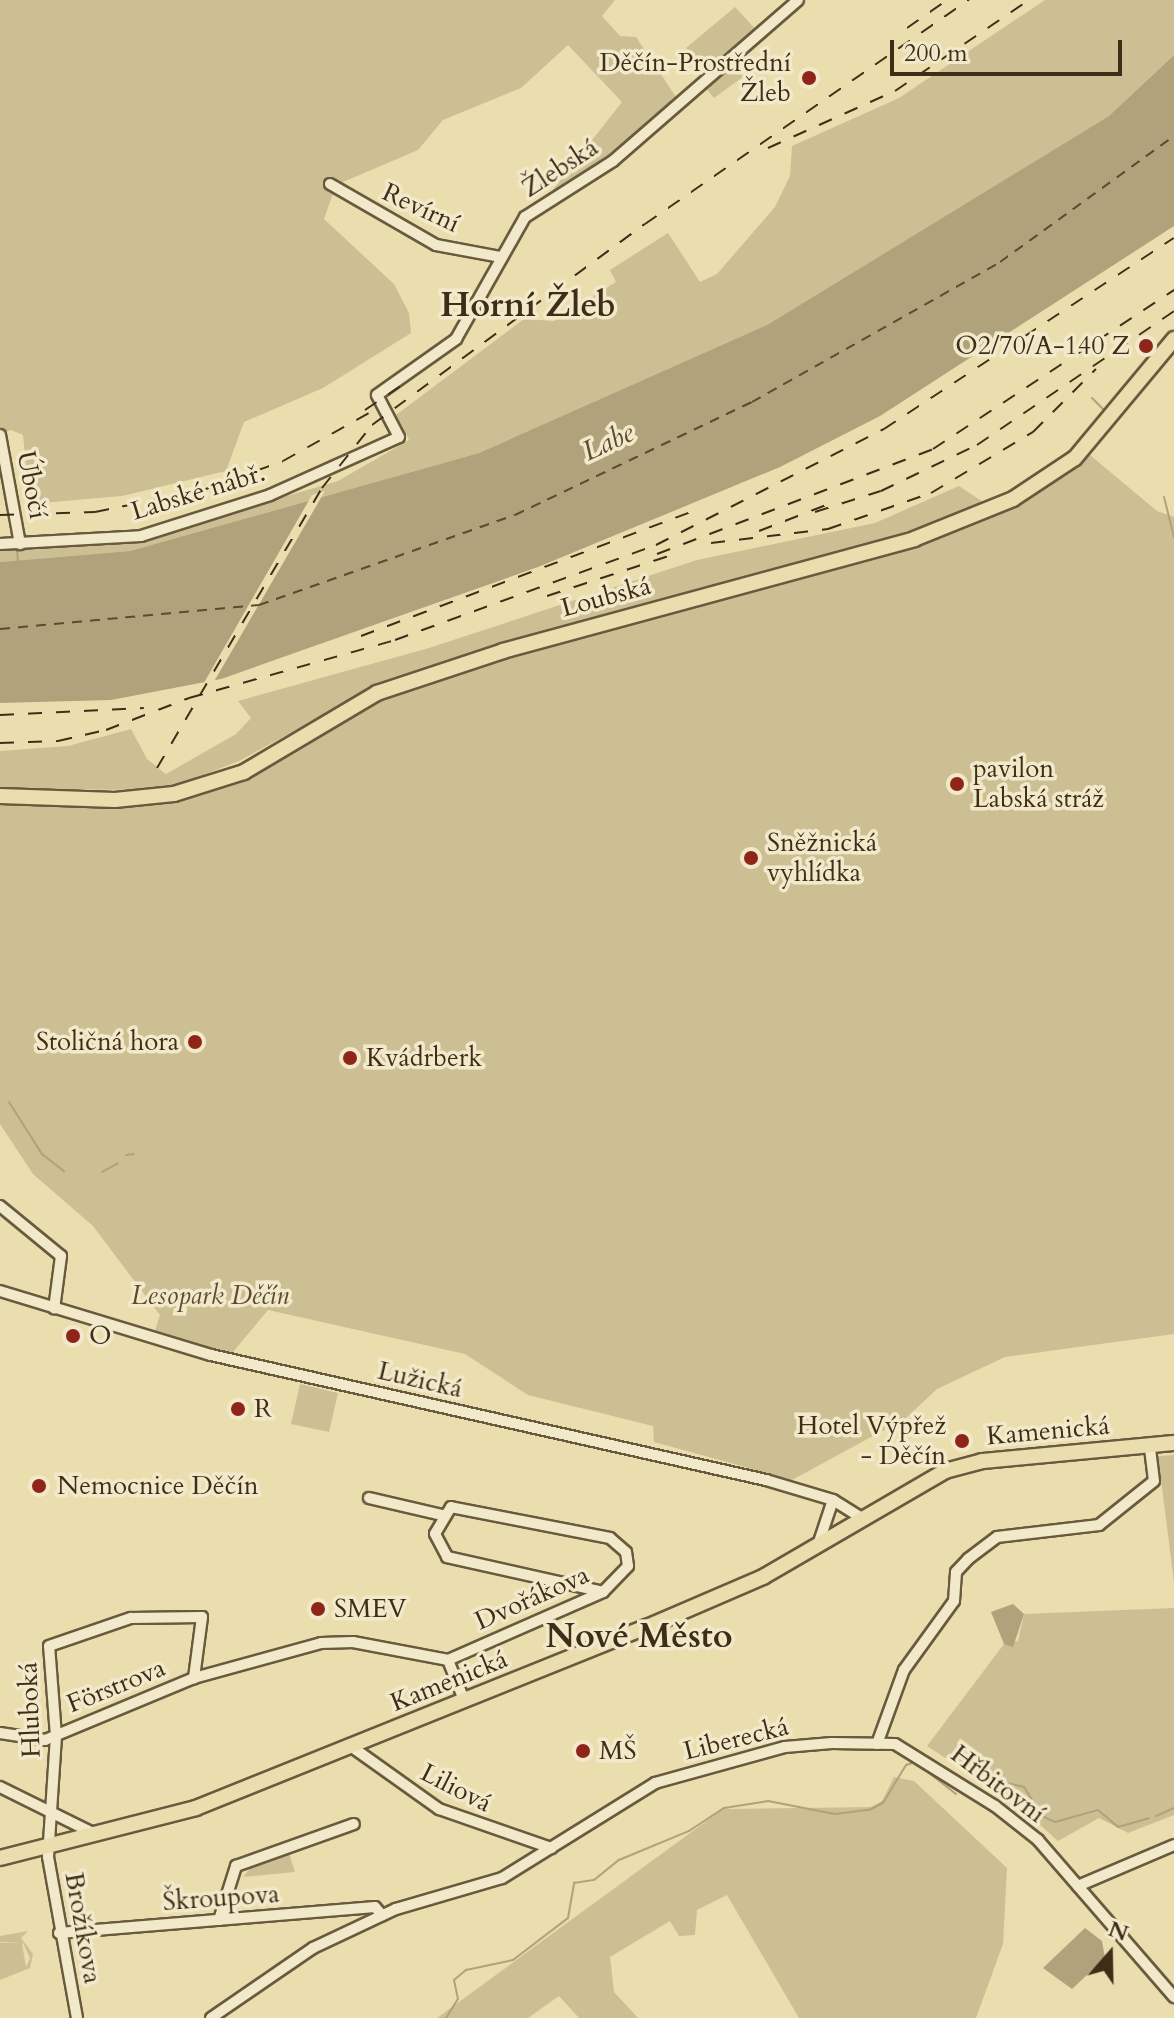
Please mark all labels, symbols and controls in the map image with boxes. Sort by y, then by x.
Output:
scale bar [894,24,1126,74]
text: 200 m [904,37,968,70]
place label: Děčín-Prostřední Žleb [599,47,791,108]
marker: Děčín-Prostřední Žleb [798,67,820,89]
street label: Žlebská [516,132,604,204]
street label: Revírní [377,177,465,239]
district label: Horní Žleb [440,286,616,326]
place label: O2/70/A-140 Z [955,330,1130,362]
marker: O2/70/A-140 Z [1137,337,1155,355]
water label: Labe [577,416,639,468]
street label: Úbočí [10,448,54,522]
street label: Labské nábř. [127,457,269,527]
street label: Loubská [558,570,654,624]
place label: pavilon Labská stráž [973,753,1104,814]
marker: pavilon Labská stráž [948,775,966,793]
place label: Sněžnická vyhlídka [767,827,877,888]
marker: Sněžnická vyhlídka [742,849,760,867]
place label: Stoličná hora [36,1026,179,1058]
marker: Stoličná hora [186,1033,204,1051]
place label: Kvádrberk [366,1042,482,1074]
marker: Kvádrberk [341,1049,359,1067]
park label: Lesopark Děčín [131,1280,289,1312]
place label: O [89,1320,111,1352]
marker: O [64,1327,82,1345]
street label: Lužická [375,1355,465,1405]
place label: R [254,1393,272,1425]
marker: R [229,1400,247,1418]
place label: Hotel Výpřež - Děčín [797,1410,946,1472]
street label: Kamenická [985,1410,1111,1452]
marker: Hotel Výpřež - Děčín [953,1432,971,1450]
place label: Nemocnice Děčín [57,1470,258,1502]
marker: Nemocnice Děčín [28,1475,50,1497]
street label: Dvořákova [470,1559,594,1637]
place label: SMEV [334,1593,407,1625]
marker: SMEV [309,1600,327,1618]
district label: Nové Město [545,1617,733,1657]
street label: Kamenická [386,1643,512,1719]
street label: Förstrova [62,1652,170,1720]
street label: Hluboká [13,1662,47,1758]
street label: Liberecká [680,1711,792,1767]
place label: MŠ [599,1735,637,1767]
street label: Hřbitovní [945,1738,1051,1830]
marker: MŠ [574,1742,592,1760]
street label: Liliová [415,1757,497,1819]
street label: Brožíkova [58,1870,108,1986]
street label: Škroupova [162,1878,280,1918]
north arrow [1070,1914,1150,1994]
text: N [1104,1914,1132,1949]

